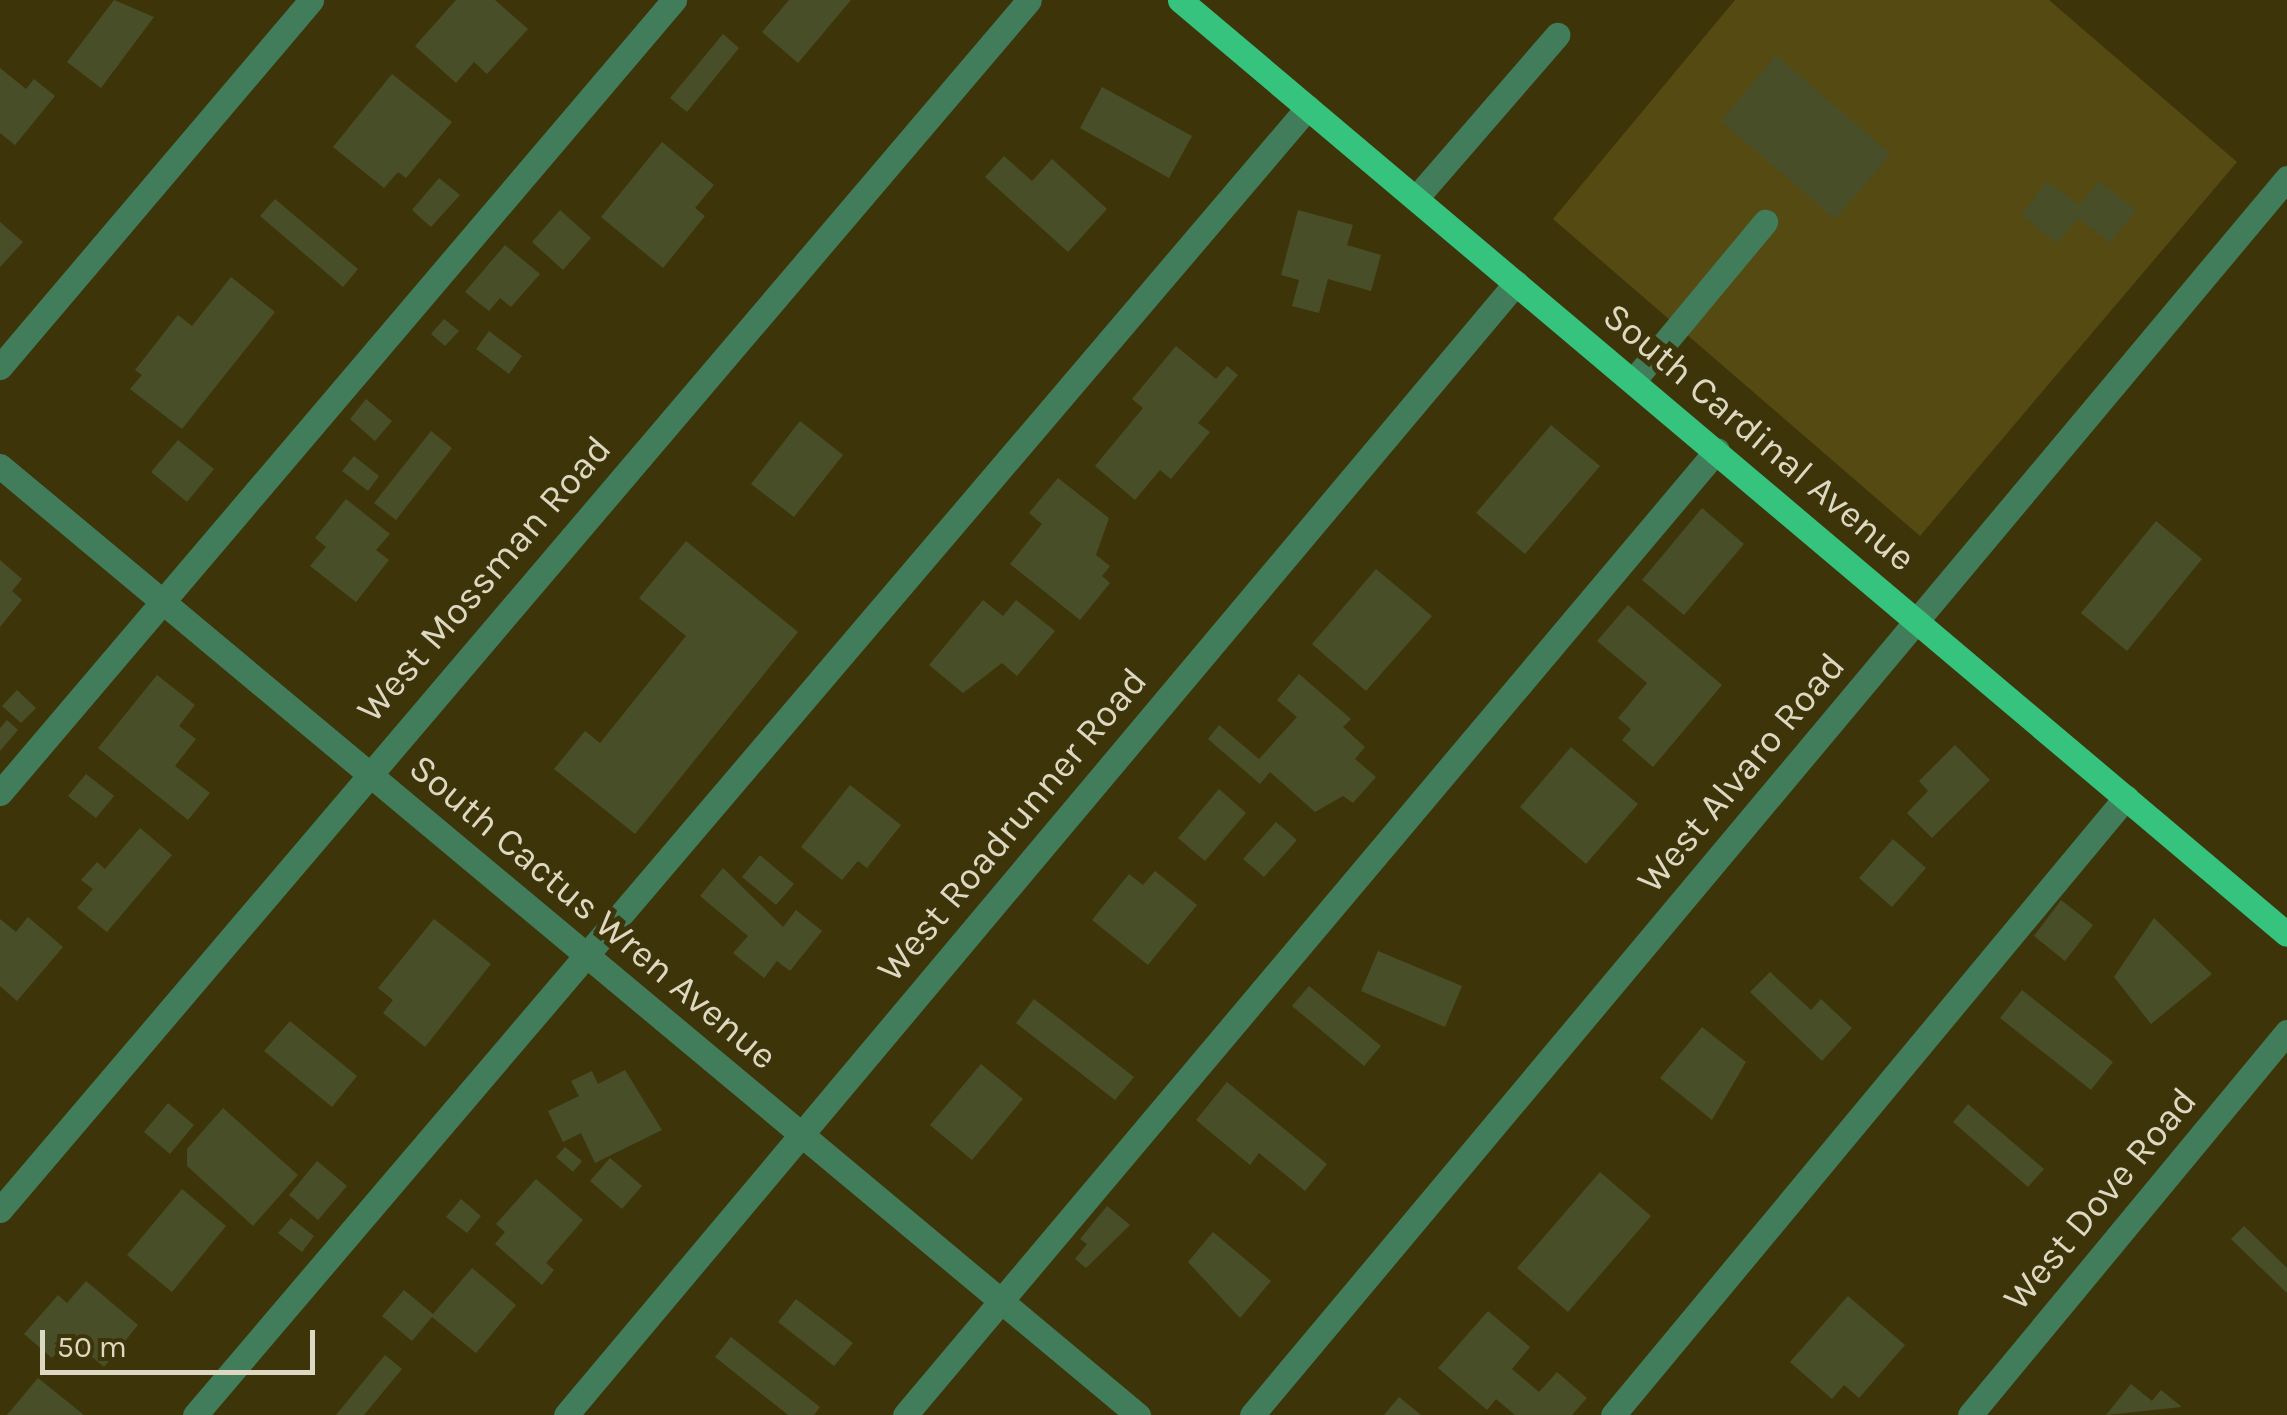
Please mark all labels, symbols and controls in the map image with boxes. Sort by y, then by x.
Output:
street label: South Cardinal Avenue [1594,293,1924,581]
street label: West Mossman Road [347,427,621,731]
street label: West Alvaro Road [1627,644,1855,902]
street label: West Roadrunner Road [867,659,1157,991]
street label: South Cactus Wren Avenue [400,745,786,1079]
street label: West Dove Road [1994,1078,2206,1320]
scale bar [45,1310,320,1372]
text: 50 m [57,1329,127,1365]

